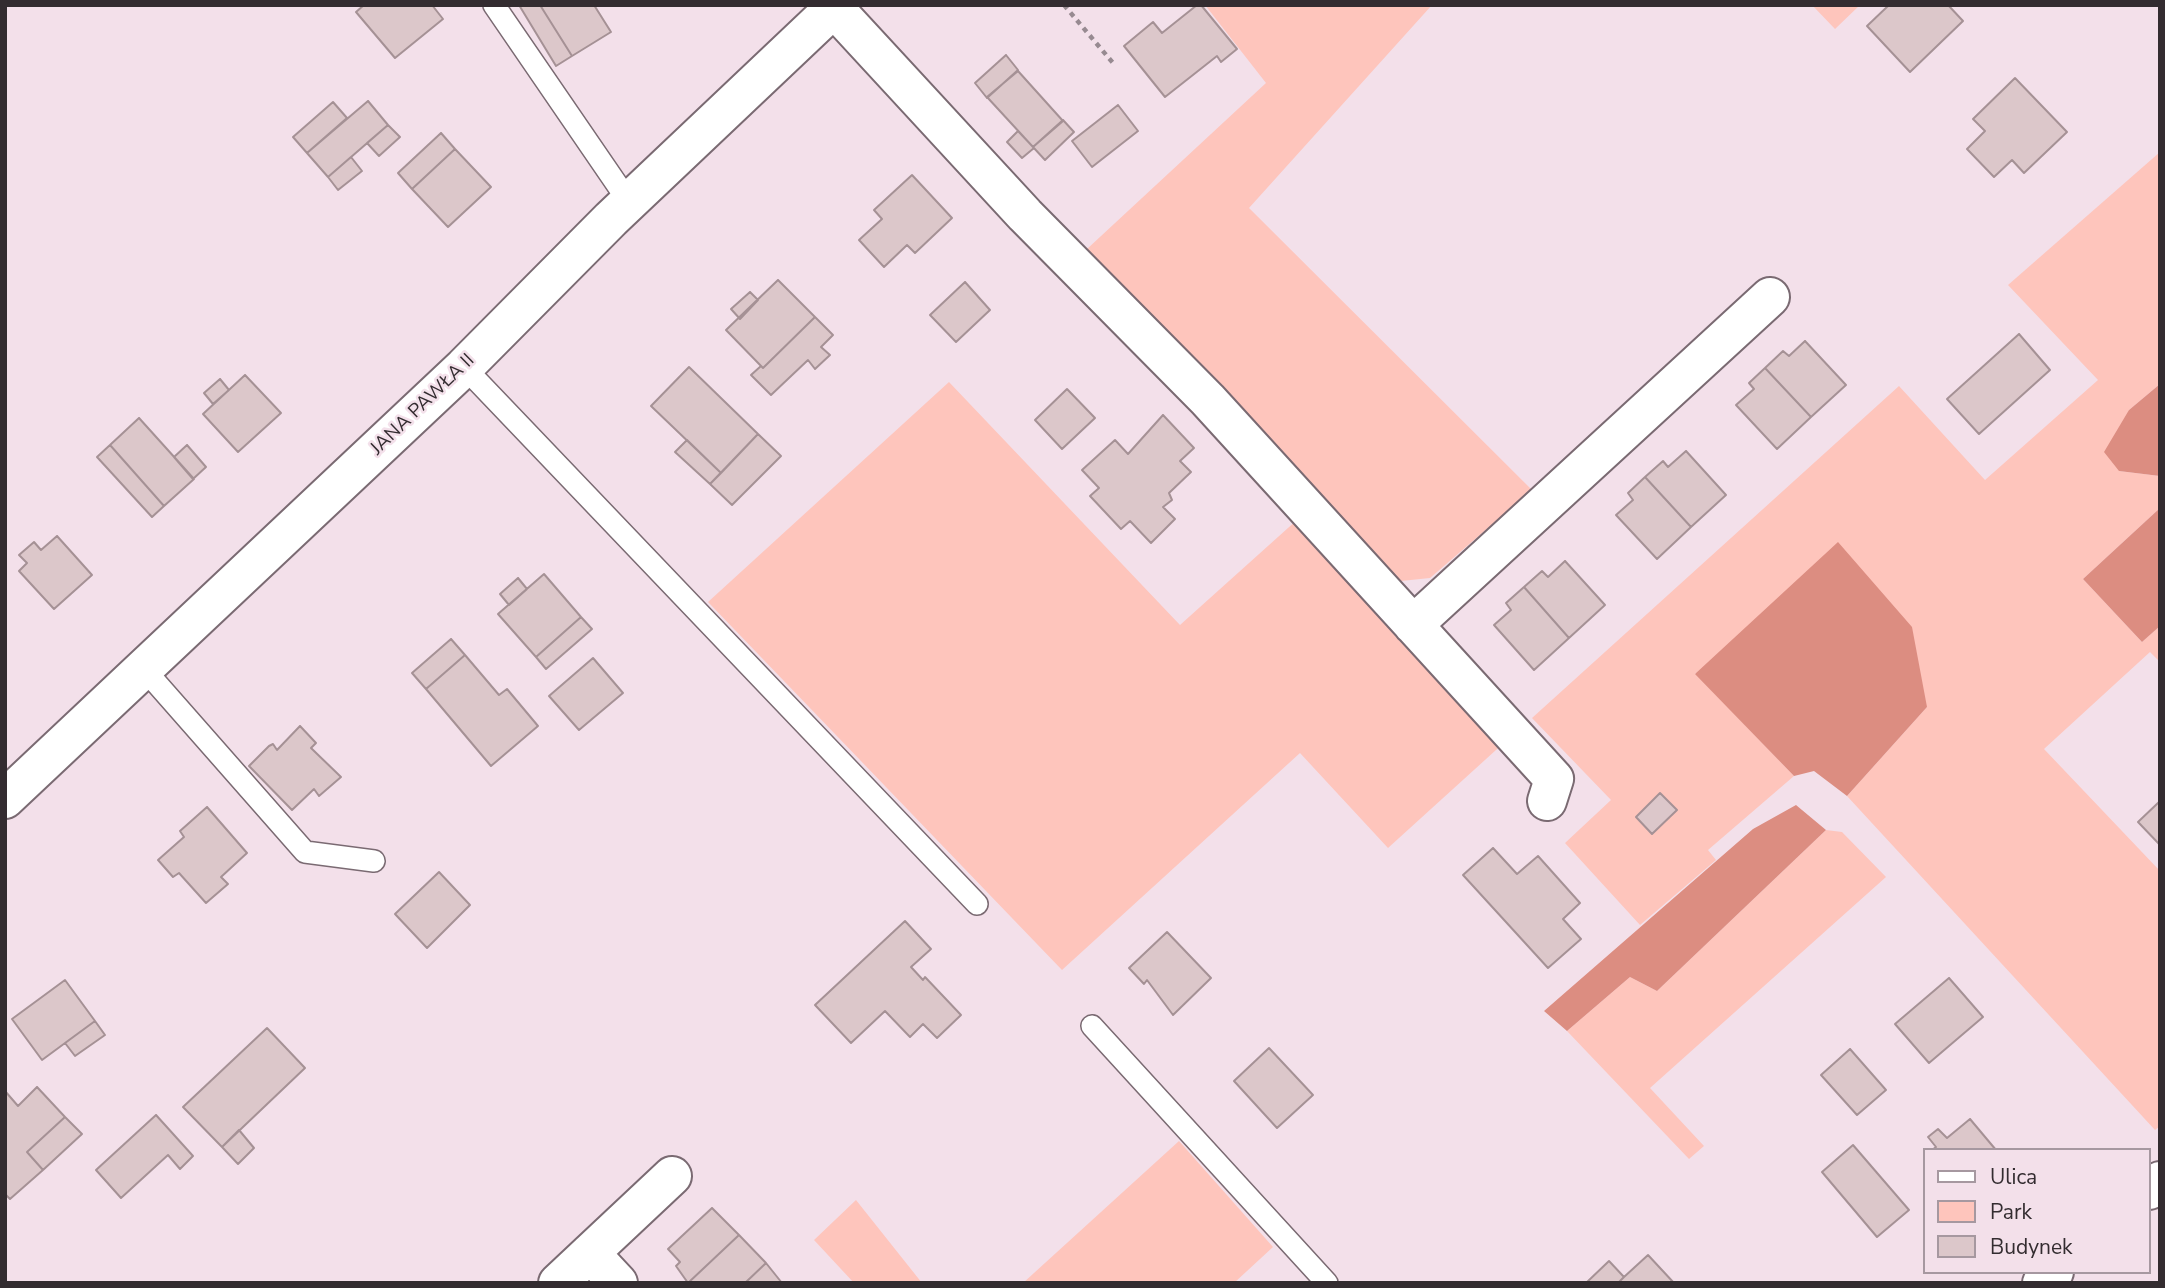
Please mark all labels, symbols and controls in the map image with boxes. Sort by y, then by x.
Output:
street label: JANA PAWŁA II [366,350,480,460]
legend [1924,1148,2151,1274]
text: Ulica [1990,1163,2037,1191]
text: Park [1990,1198,2032,1226]
text: Budynek [1990,1233,2073,1261]

